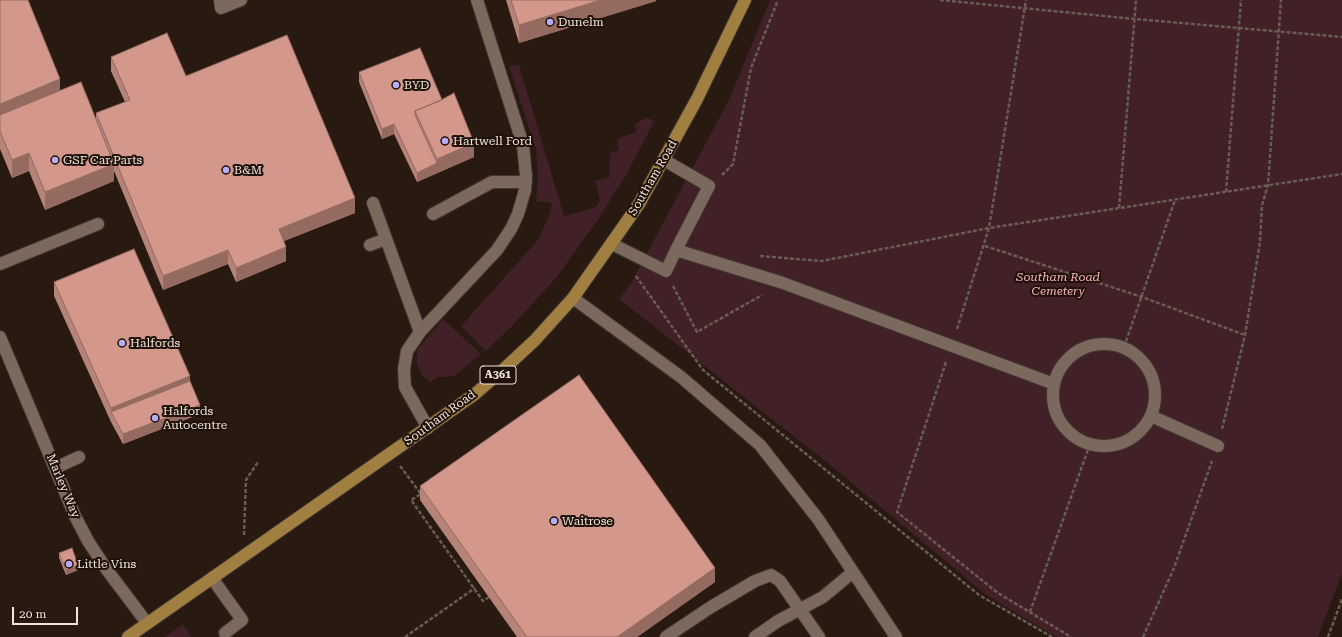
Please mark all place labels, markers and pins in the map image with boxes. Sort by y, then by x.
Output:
place label: Dunelm [558,15,604,29]
marker: Dunelm [545,17,555,27]
place label: BYD [404,78,429,92]
marker: BYD [391,80,401,90]
place label: Hartwell Ford [453,134,532,148]
marker: Hartwell Ford [440,136,450,146]
place label: GSF Car Parts [63,153,142,167]
marker: GSF Car Parts [50,155,60,165]
place label: B&M [234,163,262,177]
marker: B&M [221,165,231,175]
place label: Halfords [130,336,180,350]
marker: Halfords [117,338,127,348]
place label: Halfords Autocentre [163,404,227,432]
marker: Halfords Autocentre [150,413,160,423]
place label: Waitrose [562,514,613,528]
marker: Waitrose [549,516,559,526]
place label: Little Vins [77,557,136,571]
marker: Little Vins [64,559,74,569]

